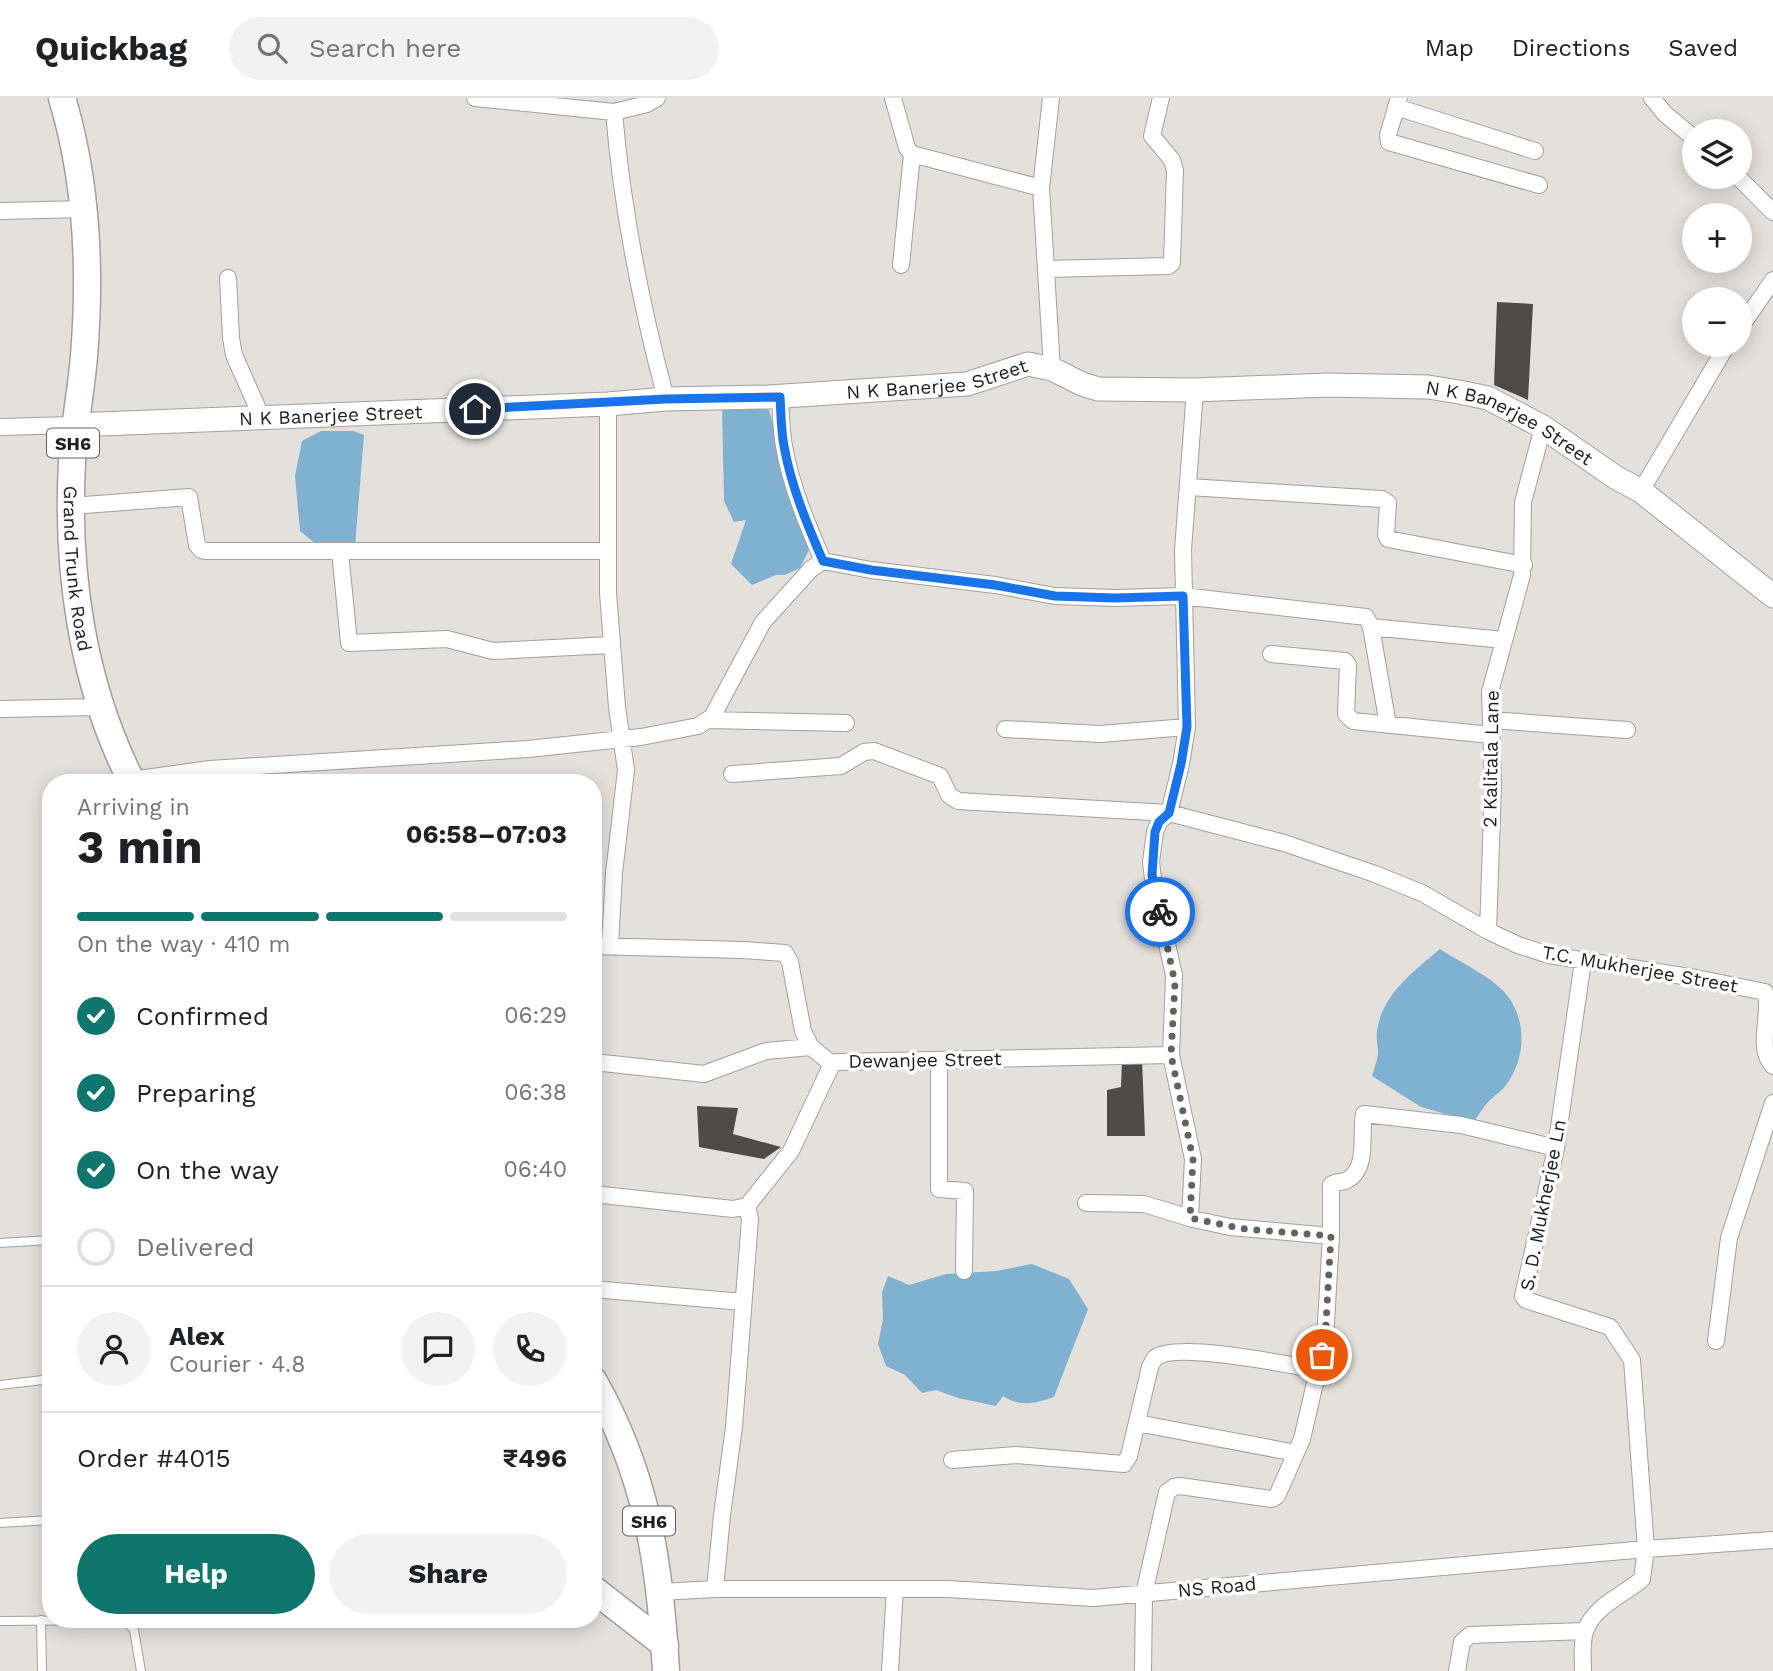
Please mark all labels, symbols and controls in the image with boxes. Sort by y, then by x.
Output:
search box [229,17,719,80]
text: Quickbag [35,29,187,68]
icon: search [253,29,291,67]
text: Search here [309,33,461,63]
text: Map [1425,34,1474,62]
text: Directions [1512,34,1630,62]
text: Saved [1668,34,1738,62]
map controls [1682,119,1752,357]
button: layers [1682,119,1752,189]
button: + [1682,203,1752,273]
button: − [1682,287,1752,357]
street label: N K Banerjee Street [846,354,1030,403]
street label: N K Banerjee Street [1424,375,1598,470]
pin [445,379,505,439]
icon: home [456,390,494,428]
street label: N K Banerjee Street [239,400,423,430]
road number: SH6 [47,428,99,458]
street label: Grand Trunk Road [59,485,97,653]
street label: 2 Kalitala Lane [1478,690,1504,828]
text: Arriving in [77,794,190,821]
text: 06:58–07:03 [406,819,567,849]
text: 3 min [77,820,203,874]
courier [1125,877,1195,947]
icon: bike [1141,893,1179,931]
text: On the way · 410 m [77,931,290,958]
street label: T.C. Mukherjee Street [1540,940,1740,998]
icon: check [77,997,115,1035]
text: Confirmed [136,1001,269,1031]
text: 06:29 [504,1002,567,1029]
street label: Dewanjee Street [848,1047,1002,1073]
icon: check [77,1074,115,1112]
text: Preparing [136,1078,256,1108]
text: 06:38 [504,1079,567,1106]
street label: S. D. Mukherjee Ln [1515,1117,1571,1293]
icon: check [77,1151,115,1189]
text: On the way [136,1155,279,1185]
text: 06:40 [504,1156,567,1183]
text: Delivered [136,1232,255,1262]
button: person [77,1312,151,1386]
button: chat [401,1312,475,1386]
button: phone [493,1312,567,1386]
text: Alex [169,1321,225,1351]
pin [1292,1325,1352,1385]
icon: bag [1303,1336,1341,1374]
text: Courier · 4.8 [169,1351,305,1378]
text: Order #4015 [77,1443,231,1473]
text: ₹496 [503,1443,567,1473]
road number: SH6 [623,1506,675,1536]
button: Help [77,1534,315,1614]
button: Share [329,1534,567,1614]
street label: NS Road [1177,1572,1257,1602]

